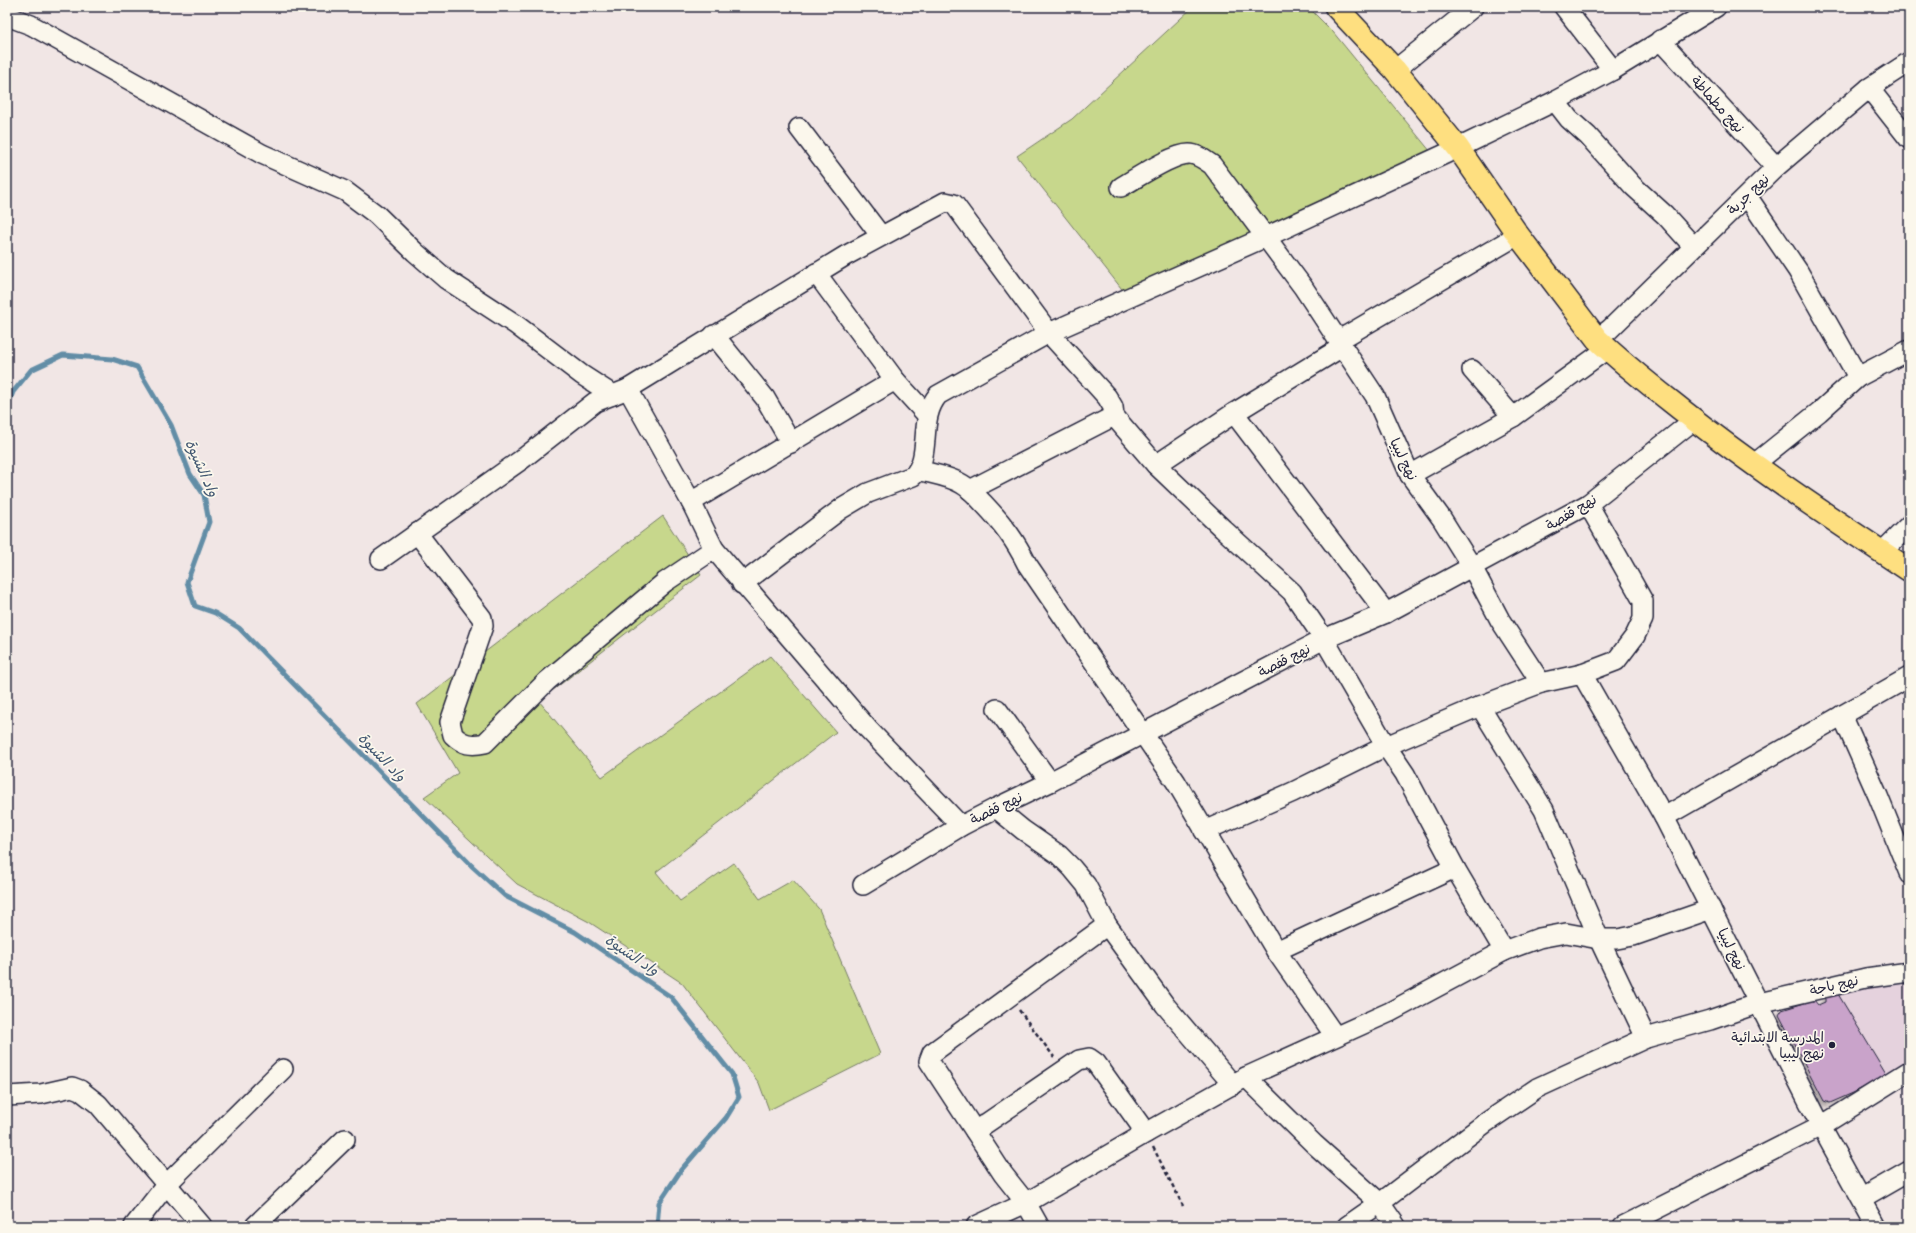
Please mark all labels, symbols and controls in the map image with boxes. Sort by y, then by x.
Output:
street label: نهج مطماطة [1685,70,1751,139]
street label: نهج جربة [1721,167,1776,221]
street label: نهج ليبيا [1383,434,1425,485]
water label: واد الشيوة [178,435,226,501]
street label: نهج قفصة [1541,487,1602,538]
street label: نهج قفصة [1254,637,1315,684]
water label: واد الشيوة [351,726,413,788]
street label: نهج قفصة [965,785,1027,832]
street label: نهج ليبيا [1710,924,1753,975]
water label: واد الشيوة [599,927,665,983]
street label: نهج باجة [1807,968,1861,1003]
place label: المدرسة الابتدائية نهج ليبيا [1731,1025,1824,1066]
marker: المدرسة الابتدائية نهج ليبيا [1827,1040,1837,1050]

